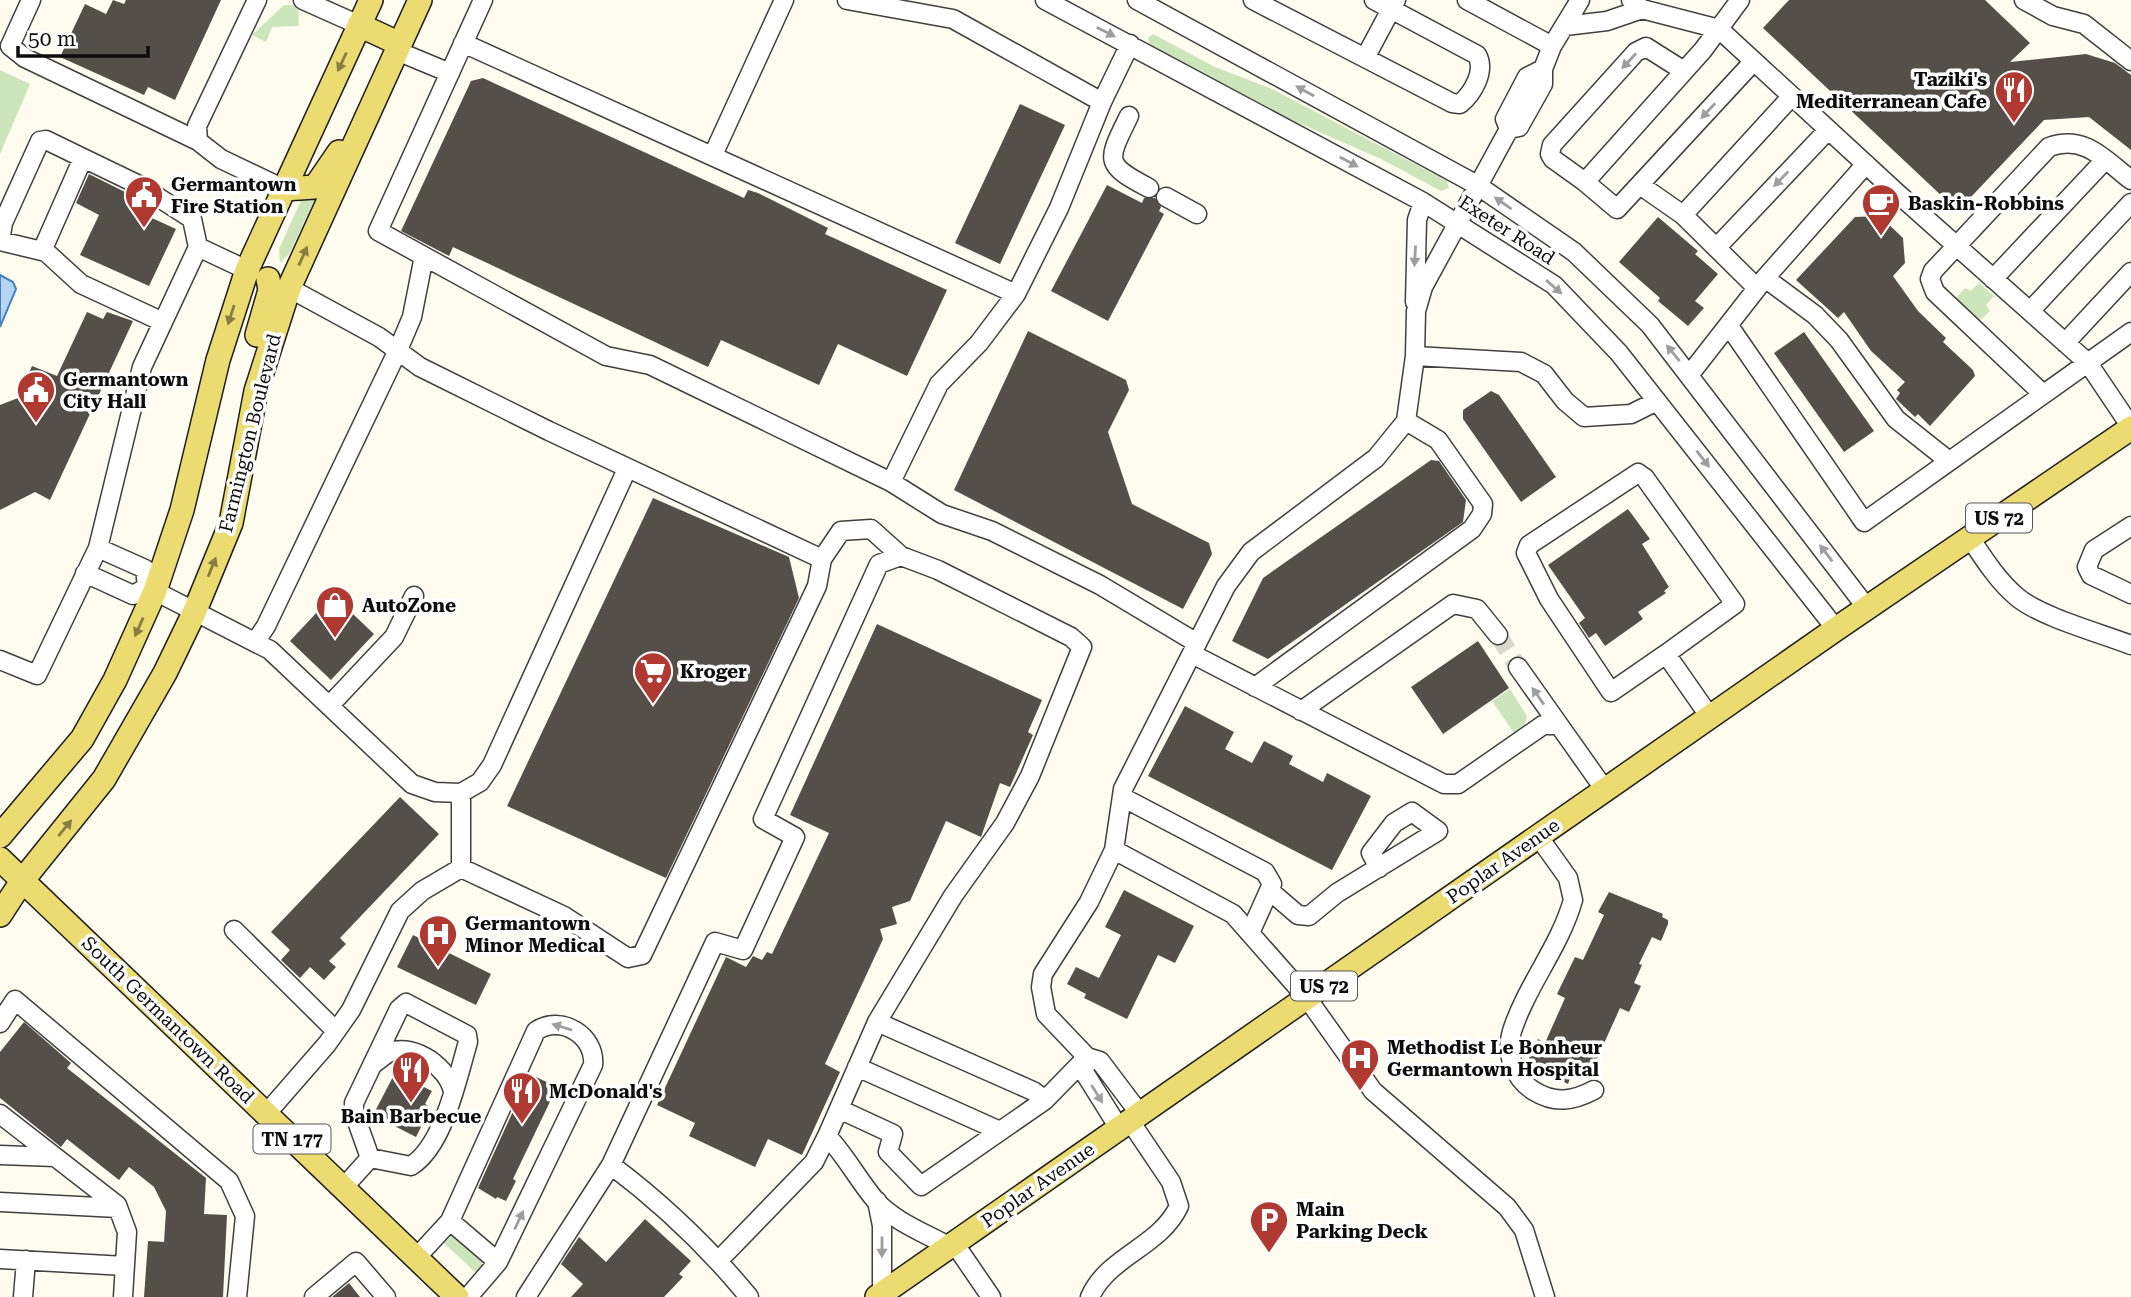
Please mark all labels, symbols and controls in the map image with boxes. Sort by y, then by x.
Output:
scale bar [18,14,147,58]
one-way arrow [1096,26,1116,37]
text: 50 m [28,27,76,51]
one-way arrow [336,52,348,72]
one-way arrow [1621,52,1637,69]
place label: Taziki's Mediterranean Cafe [1796,68,1987,113]
restaurant icon: Taziki's Mediterranean Cafe [1993,69,2035,124]
one-way arrow [1296,85,1315,97]
one-way arrow [1700,102,1716,119]
one-way arrow [1340,156,1359,168]
one-way arrow [1773,170,1789,188]
place label: Germantown Fire Station [171,173,297,218]
public building icon: Germantown Fire Station [123,174,165,229]
cafe icon: Baskin-Robbins [1860,182,1902,237]
street label: Exeter Road [1455,190,1559,270]
place label: Baskin-Robbins [1908,192,2064,215]
one-way arrow [1494,196,1512,210]
one-way arrow [298,245,309,266]
one-way arrow [1409,245,1420,267]
one-way arrow [1546,279,1563,294]
one-way arrow [225,305,236,326]
street label: Farmington Boulevard [214,331,286,535]
one-way arrow [1666,344,1681,361]
place label: Germantown City Hall [63,368,189,413]
public building icon: Germantown City Hall [15,369,57,424]
one-way arrow [1695,450,1709,468]
road number: US 72 [1966,504,2032,532]
one-way arrow [1818,545,1833,563]
one-way arrow [207,556,218,577]
shop icon: AutoZone [314,584,356,639]
place label: AutoZone [362,594,456,617]
one-way arrow [133,616,144,637]
supermarket icon: Kroger [632,650,674,705]
place label: Kroger [680,660,747,683]
one-way arrow [1531,687,1545,705]
street label: Poplar Avenue [1442,813,1564,909]
one-way arrow [57,819,72,836]
place label: Germantown Minor Medical [465,912,605,957]
hospital icon: Germantown Minor Medical [417,913,459,968]
street label: South Germantown Road [77,932,259,1108]
road number: US 72 [1291,972,1357,1001]
one-way arrow [552,1022,573,1032]
place label: Methodist Le Bonheur Germantown Hospital [1387,1036,1603,1081]
hospital icon: Methodist Le Bonheur Germantown Hospital [1339,1037,1381,1092]
restaurant icon: Bain Barbecue [390,1049,432,1104]
restaurant icon: McDonald's [501,1070,543,1125]
place label: McDonald's [549,1080,662,1103]
one-way arrow [1091,1084,1104,1103]
place label: Bain Barbecue [341,1105,481,1128]
road number: TN 177 [254,1124,330,1154]
street label: Poplar Avenue [977,1137,1099,1233]
place label: Main Parking Deck [1296,1198,1428,1243]
parking icon: Main Parking Deck [1248,1199,1290,1254]
one-way arrow [513,1210,524,1230]
one-way arrow [876,1237,888,1259]

